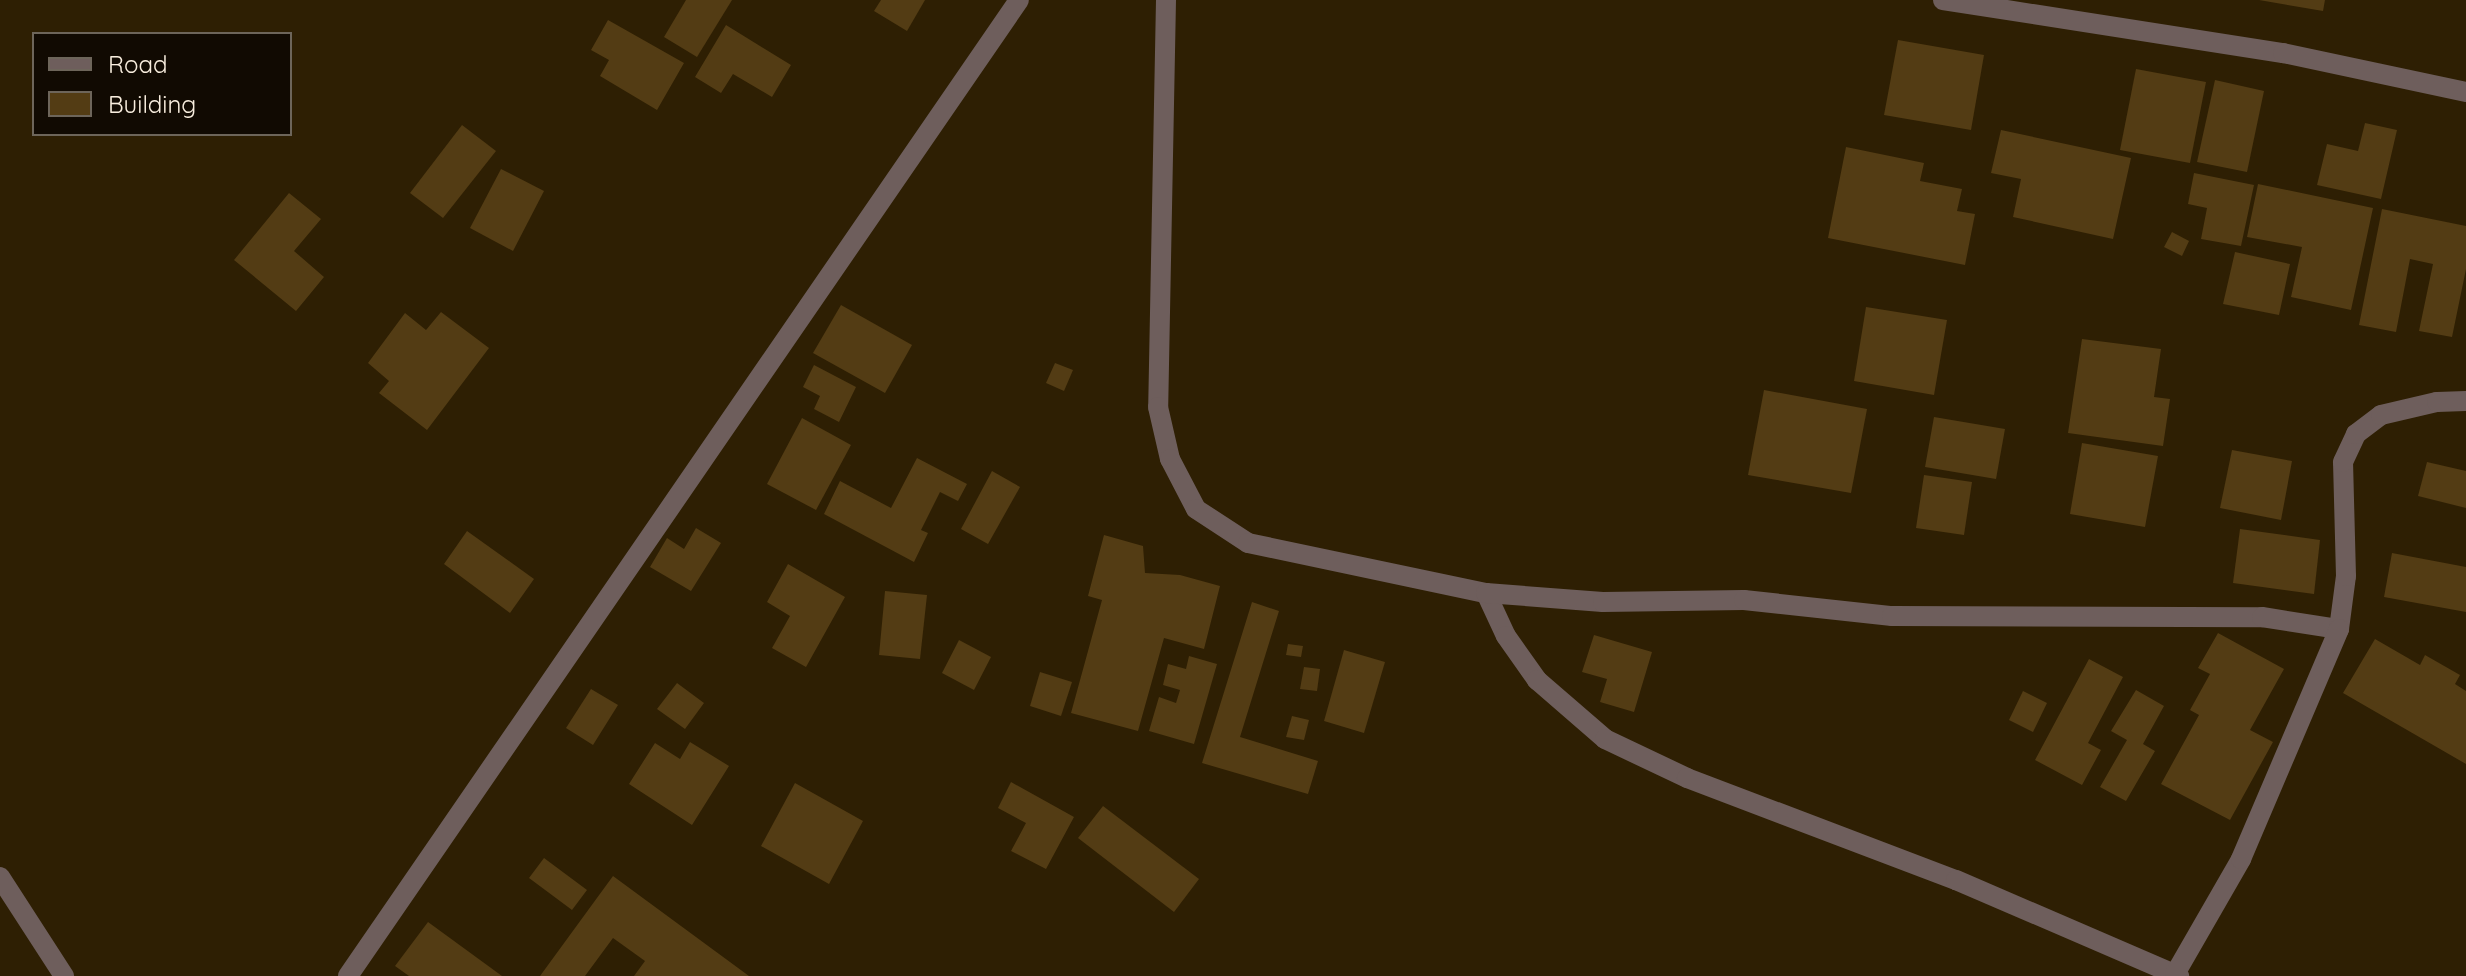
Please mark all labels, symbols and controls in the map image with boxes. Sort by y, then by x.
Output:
legend [32,32,292,136]
text: Road [108,49,168,79]
text: Building [108,89,196,119]

